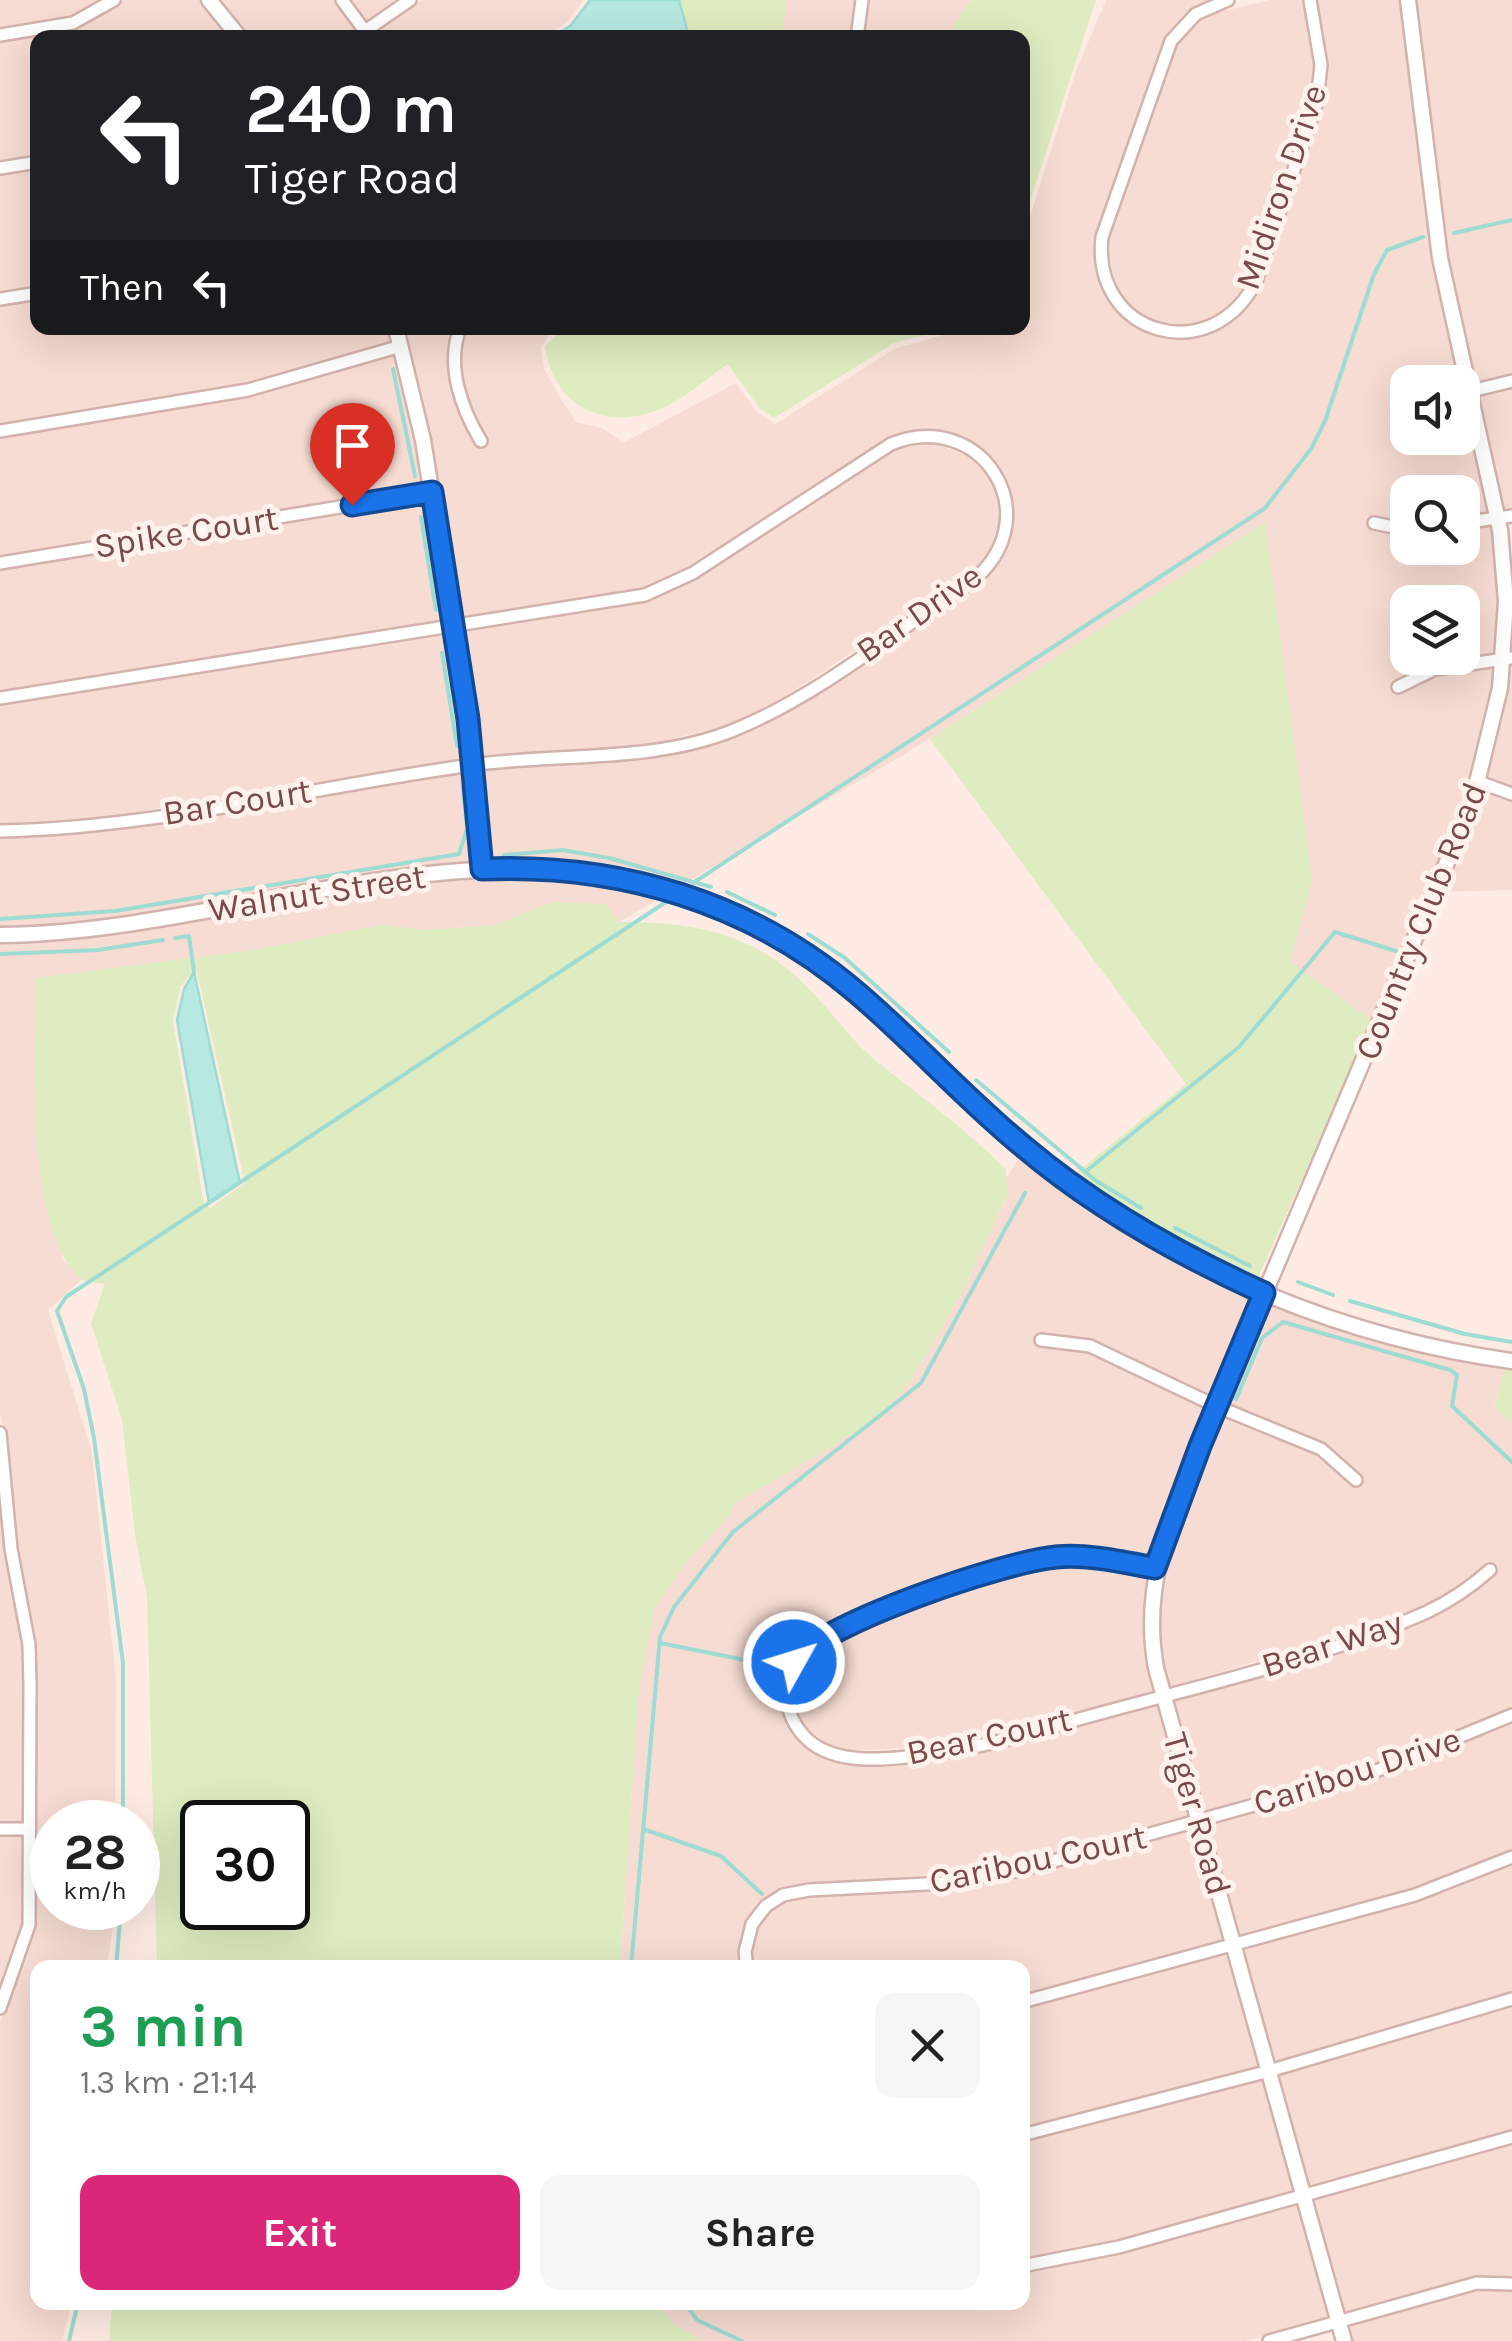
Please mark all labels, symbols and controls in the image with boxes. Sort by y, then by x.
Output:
text: 240 m [245,68,457,150]
icon: left [80,70,210,200]
street label: Midiron Drive [1227,79,1335,295]
text: Tiger Road [245,152,460,204]
icon: left [184,260,239,315]
text: Then [80,265,164,310]
map controls [1390,365,1480,675]
button: sound [1390,365,1480,455]
pin [310,403,395,506]
icon: arrive [325,418,380,473]
button: search [1390,475,1480,565]
street label: Spike Court [91,497,281,567]
street label: Bar Drive [848,555,990,671]
button: layers [1390,585,1480,675]
street label: Bar Court [160,770,314,834]
street label: Country Club Road [1347,776,1495,1066]
street label: Walnut Street [206,856,428,930]
street label: Bear Way [1256,1602,1408,1686]
position arrow [742,1610,846,1714]
street label: Bear Court [903,1699,1075,1773]
street label: Caribou Drive [1248,1718,1466,1824]
street label: Tiger Road [1154,1728,1240,1900]
speed limit sign: 30 [180,1800,310,1930]
street label: Caribou Court [926,1816,1150,1902]
text: 28 [64,1823,126,1882]
text: km/h [63,1876,127,1905]
text: 3 min [80,1991,247,2061]
button: close [875,1993,980,2098]
text: 1.3 km · 21:14 [80,2064,257,2101]
button: Exit [80,2175,520,2290]
button: Share [540,2175,980,2290]

